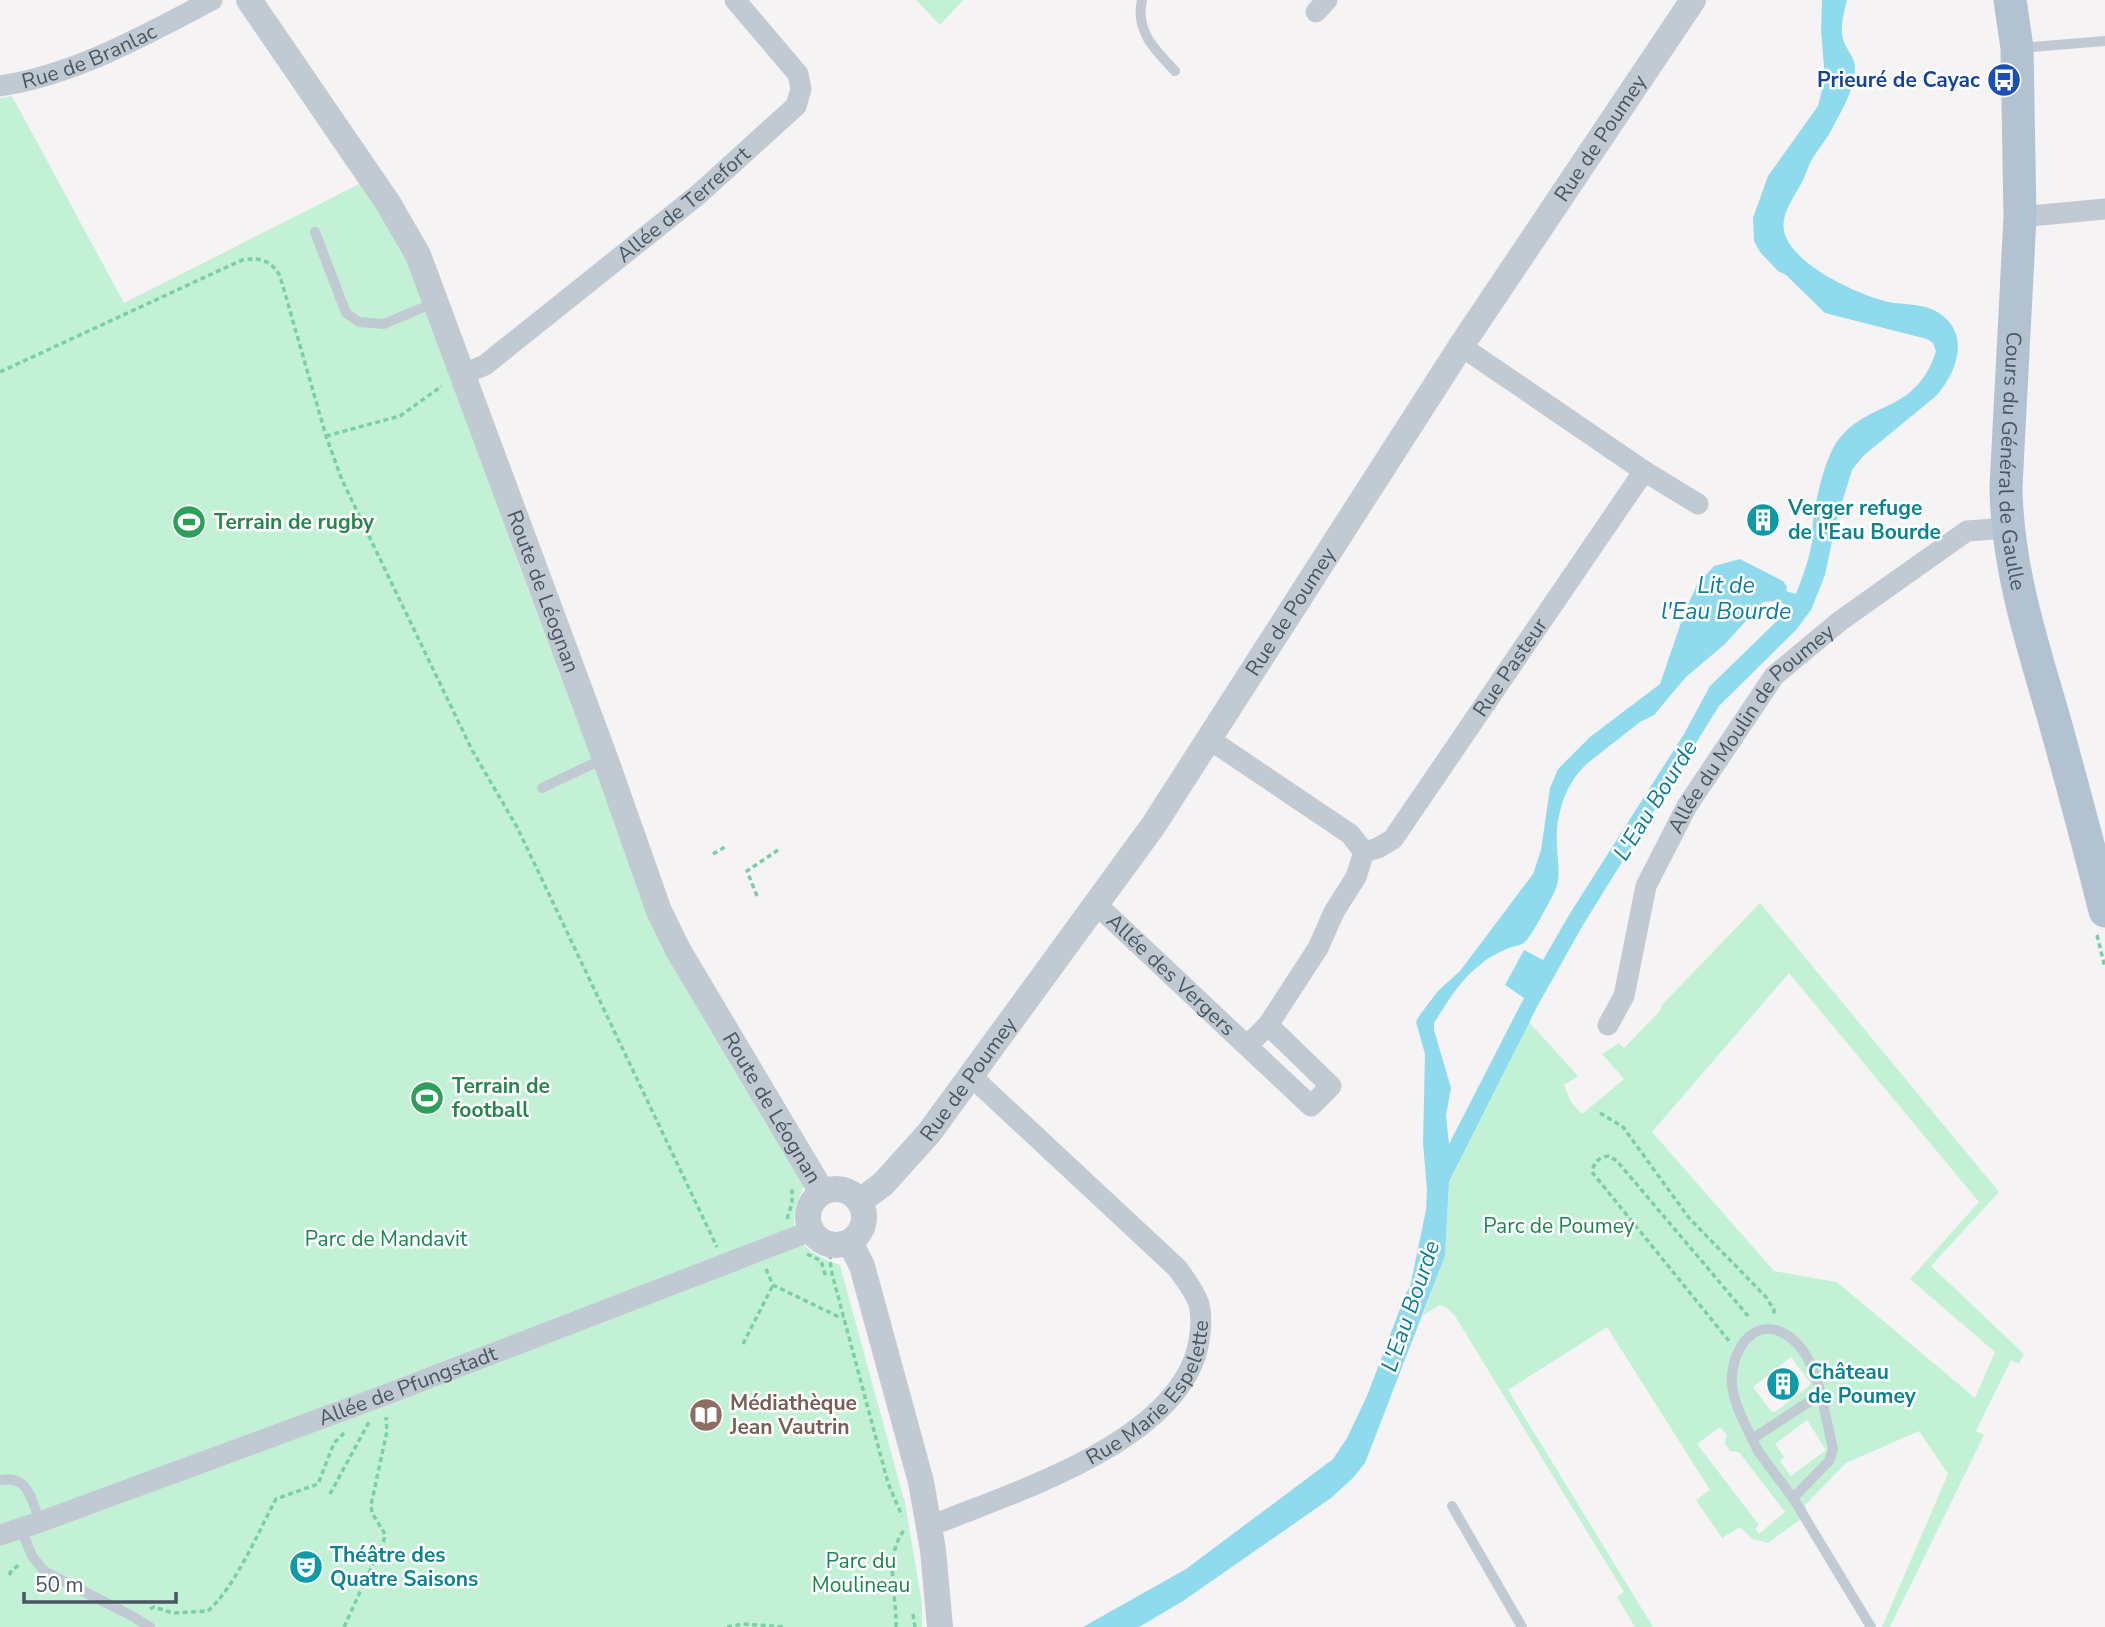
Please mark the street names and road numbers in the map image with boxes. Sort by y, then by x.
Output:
street label: Rue de Branlac [19,17,162,95]
street label: Rue de Poumey [1548,69,1653,207]
street label: Allée de Terrefort [611,140,757,269]
street label: Cours du Général de Gaulle [1992,331,2032,593]
street label: Route de Léognan [500,506,586,677]
street label: Rue de Poumey [1239,542,1342,681]
street label: Rue Pasteur [1466,612,1554,722]
street label: Allée du Moulin de Poumey [1661,618,1840,838]
street label: Allée des Vergers [1101,907,1242,1042]
street label: Rue de Poumey [914,1011,1023,1147]
street label: Route de Léognan [716,1027,828,1189]
street label: Rue Marie Espelette [1081,1319,1215,1472]
street label: Allée de Pfungstadt [314,1339,501,1432]

